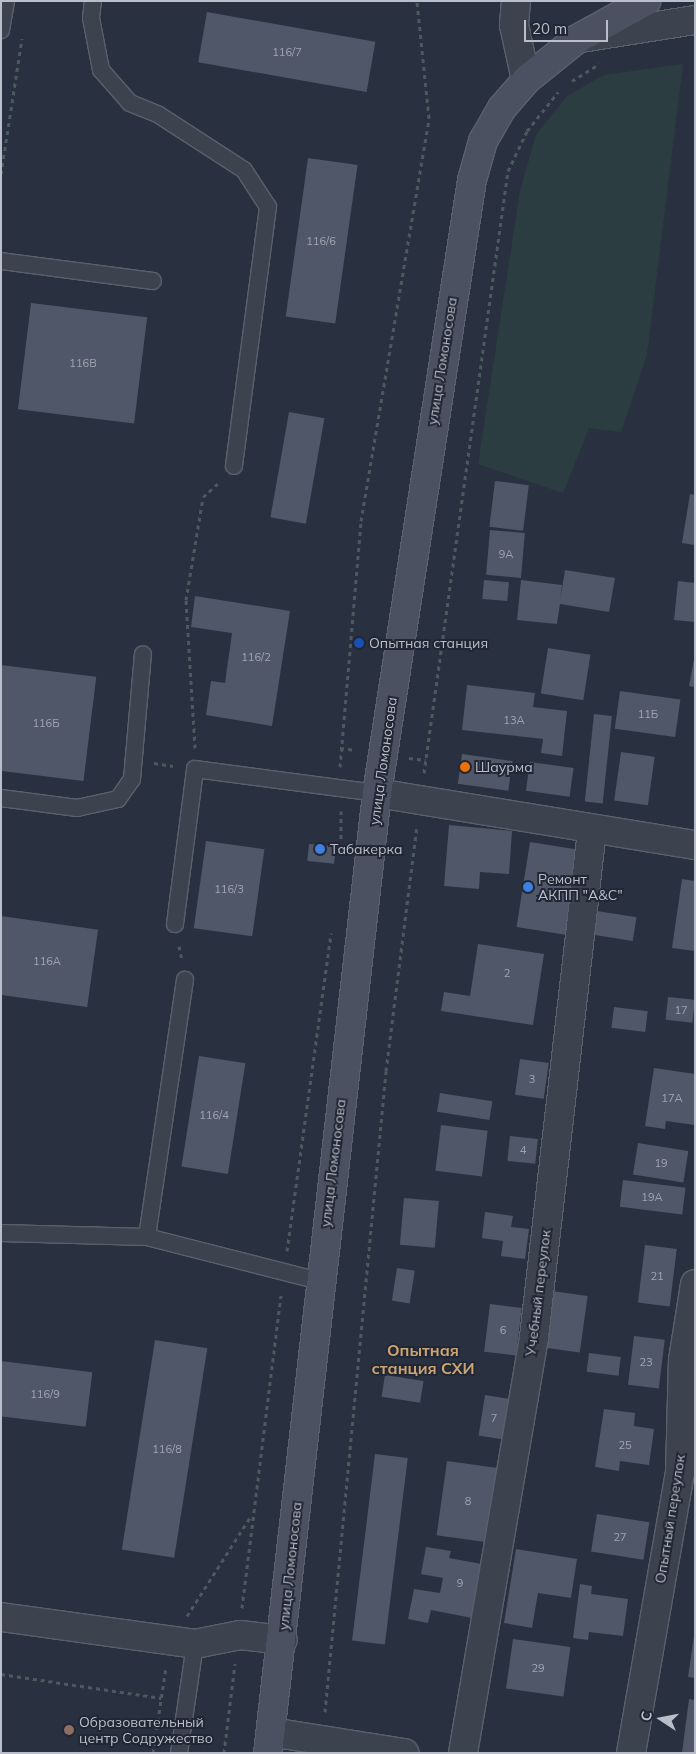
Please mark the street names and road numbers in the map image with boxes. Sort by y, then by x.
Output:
street label: улица Ломоносова [424,296,460,426]
street label: улица Ломоносова [366,696,400,826]
street label: улица Ломоносова [317,1098,349,1228]
street label: Учебный переулок [522,1229,554,1357]
street label: Опытный переулок [652,1453,688,1585]
street label: улица Ломоносова [275,1501,305,1631]

